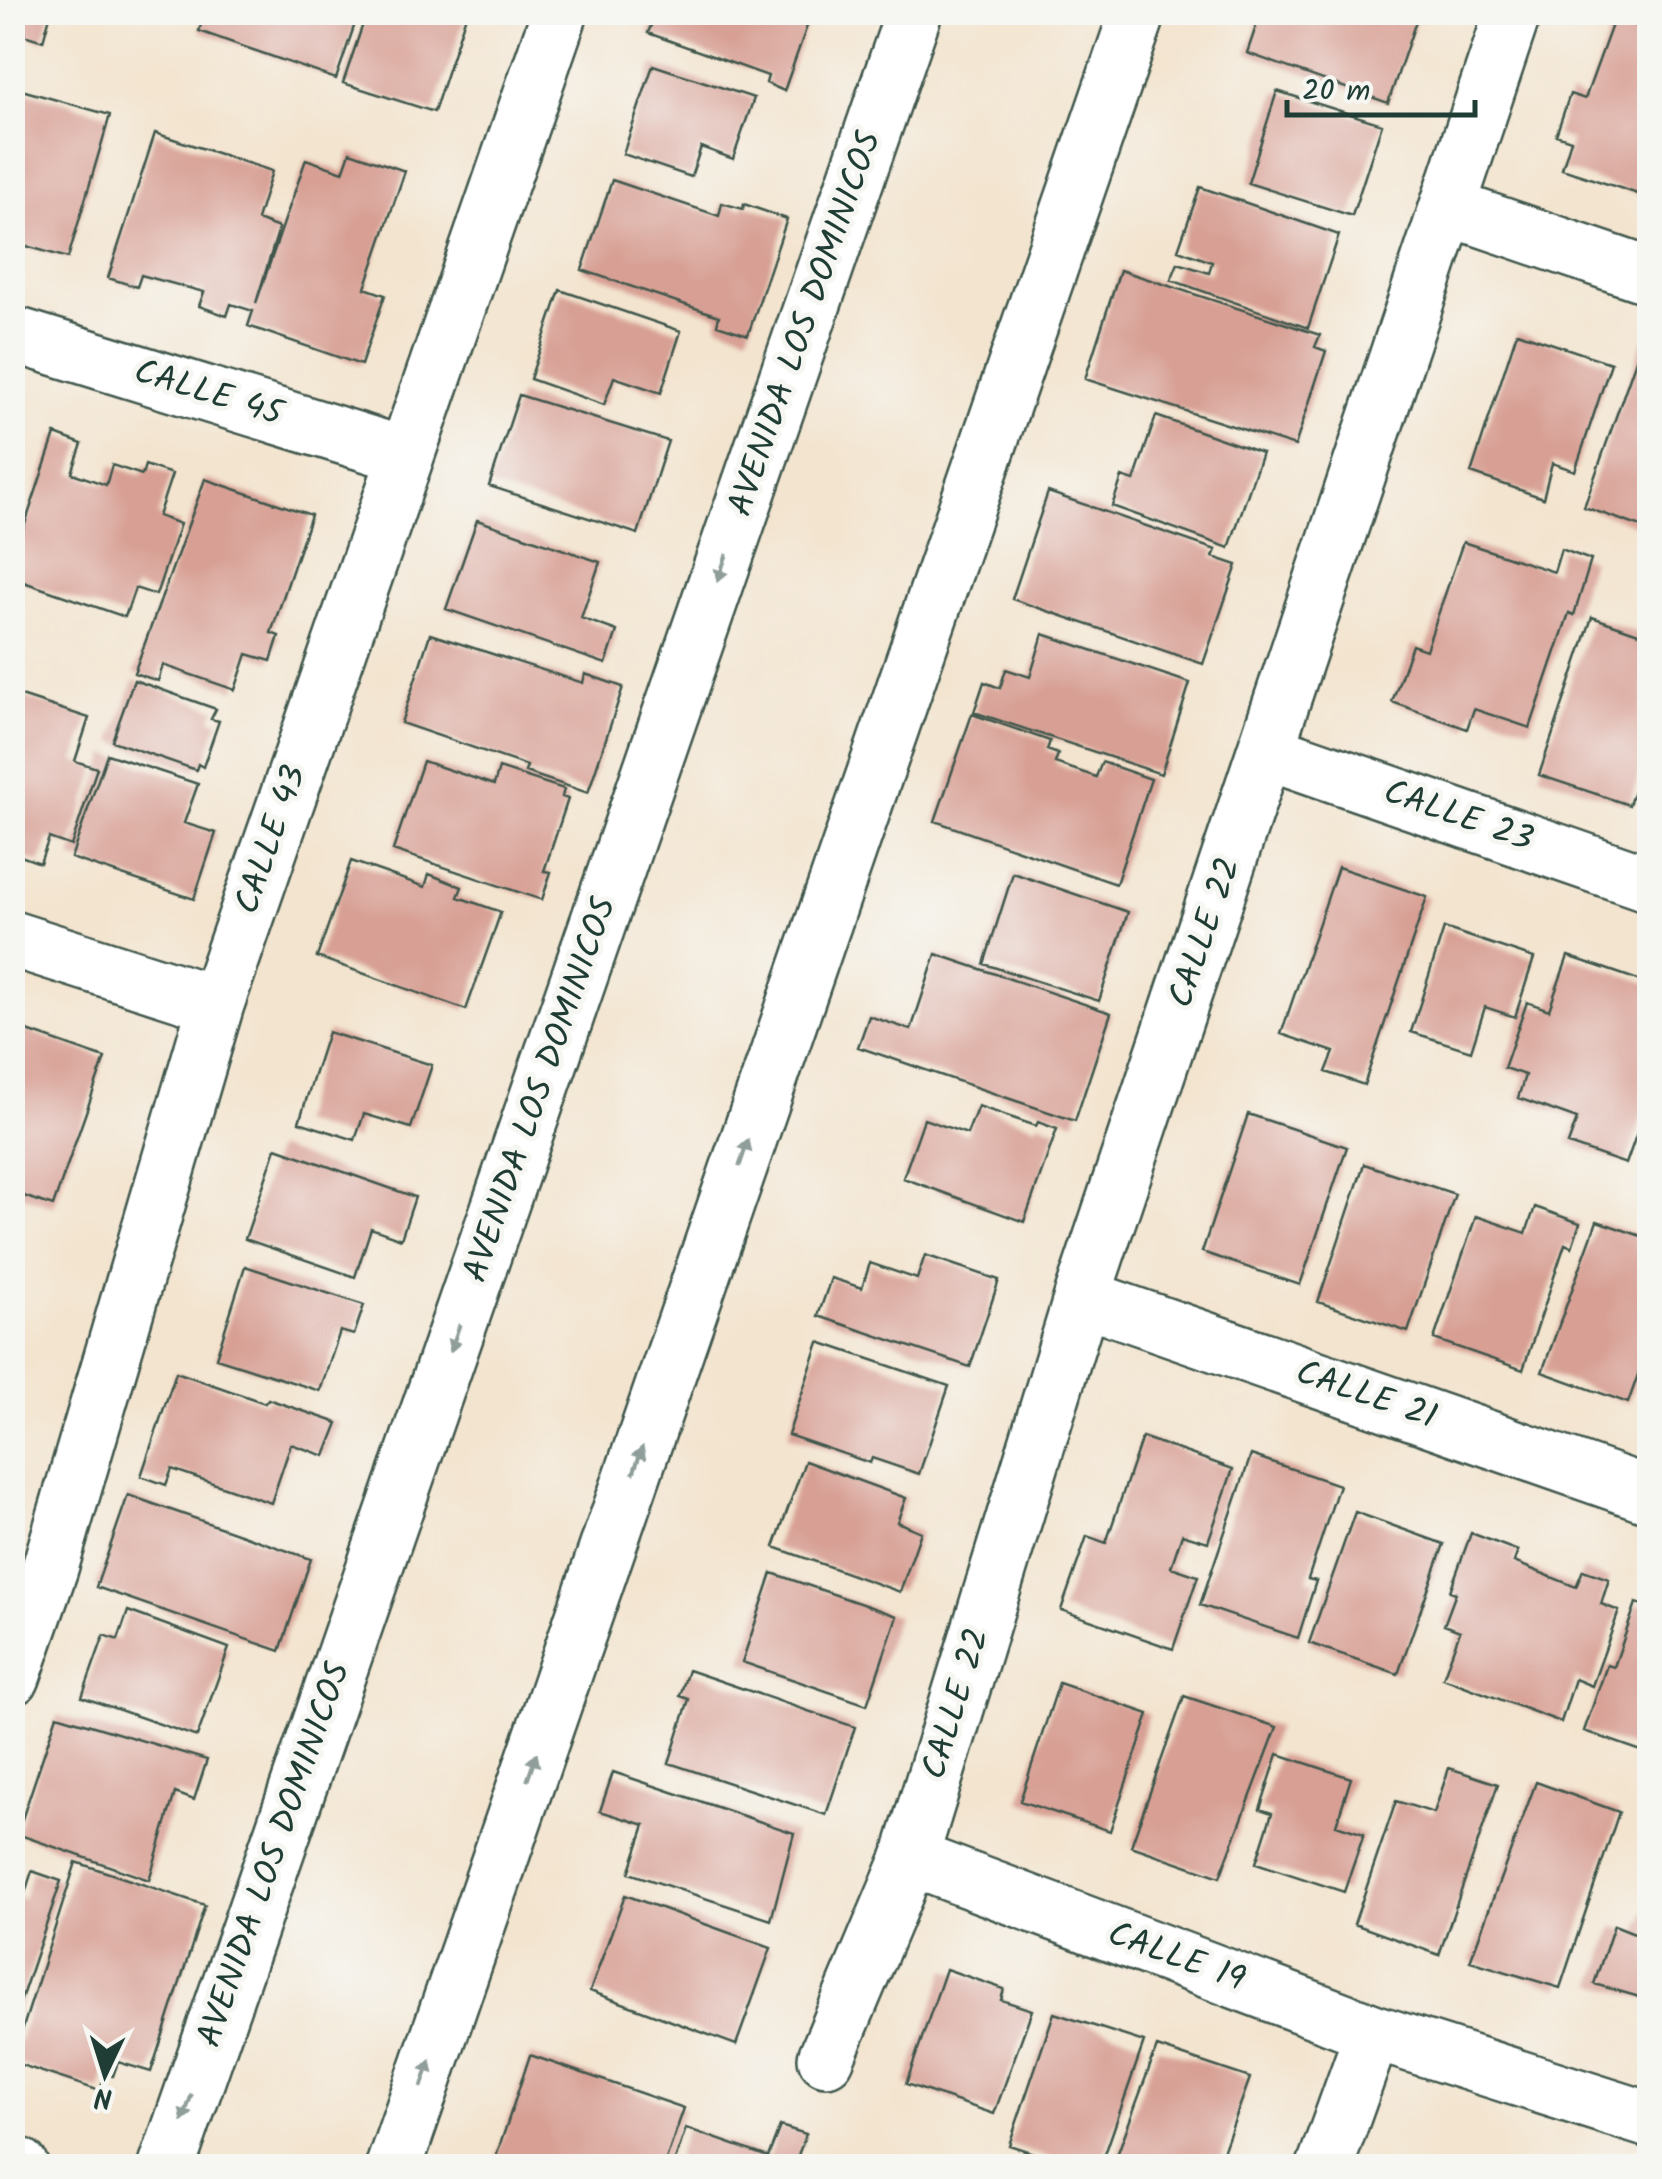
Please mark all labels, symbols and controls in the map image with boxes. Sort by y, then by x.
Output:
scale bar [1287,55,1474,117]
text: 20 m [1302,68,1370,116]
street label: AVENIDA LOS DOMINICOS [714,124,898,524]
street label: CALLE 45 [127,345,291,444]
one-way arrow [713,553,728,583]
street label: CALLE 43 [220,758,324,922]
street label: CALLE 23 [1375,765,1541,869]
street label: CALLE 22 [1154,850,1258,1016]
street label: AVENIDA LOS DOMINICOS [449,890,633,1290]
one-way arrow [738,1137,753,1167]
one-way arrow [446,1323,461,1353]
street label: CALLE 21 [1288,1346,1444,1446]
one-way arrow [632,1444,647,1474]
street label: CALLE 22 [907,1621,1007,1787]
street label: AVENIDA LOS DOMINICOS [183,1655,367,2055]
one-way arrow [526,1752,541,1782]
street label: CALLE 19 [1099,1907,1253,2009]
north arrow [55,2024,155,2124]
one-way arrow [419,2059,434,2089]
text: N [93,2073,114,2120]
one-way arrow [179,2093,194,2123]

